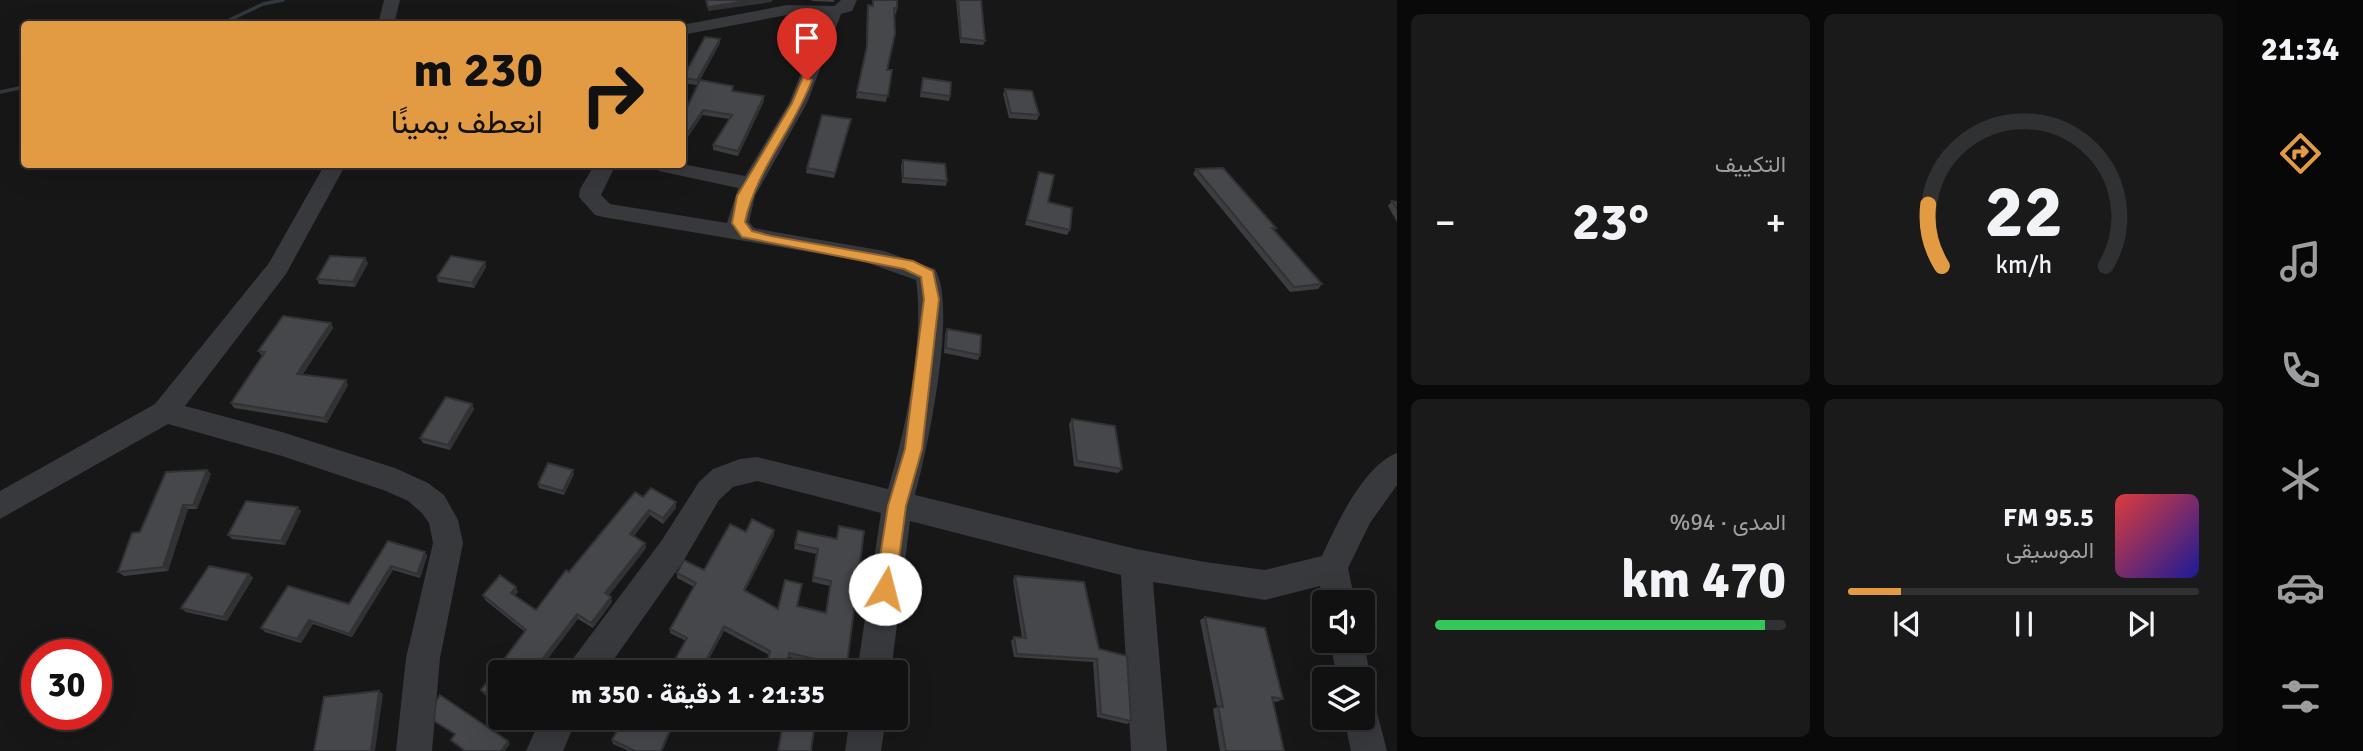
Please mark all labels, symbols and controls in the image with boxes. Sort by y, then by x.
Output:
pin [777,8,837,80]
icon: arrive [788,19,826,57]
text: 21:34 [2261,30,2339,69]
text: 230 m [413,40,543,100]
icon: right [567,49,658,140]
text: انعطف يمينًا [391,103,543,142]
icon: directions [2276,129,2325,178]
text: التكييف [1715,150,1786,179]
text: 22 [1984,168,2063,257]
text: 23° [1572,190,1649,254]
text: − [1435,199,1456,246]
text: + [1765,199,1786,246]
icon: music [2276,237,2325,286]
text: km/h [1995,248,2052,279]
icon: phone [2276,346,2325,395]
icon: climate [2276,455,2325,504]
text: 95.5 FM [2003,502,2094,534]
text: المدى · 94% [1670,508,1786,537]
text: الموسيقى [2006,536,2094,565]
text: 470 km [1621,548,1786,612]
position arrow [848,552,922,626]
icon: car [2276,563,2325,612]
map controls [1312,590,1375,730]
button: sound [1312,590,1375,653]
icon: previous [1888,605,1926,643]
icon: pause [2005,605,2043,643]
icon: next [2122,605,2160,643]
speed limit sign: 30 [21,639,112,730]
button: layers [1312,667,1375,730]
icon: filters [2276,672,2325,721]
text: 21:35 · 1 دقيقة · 350 m [571,679,825,711]

